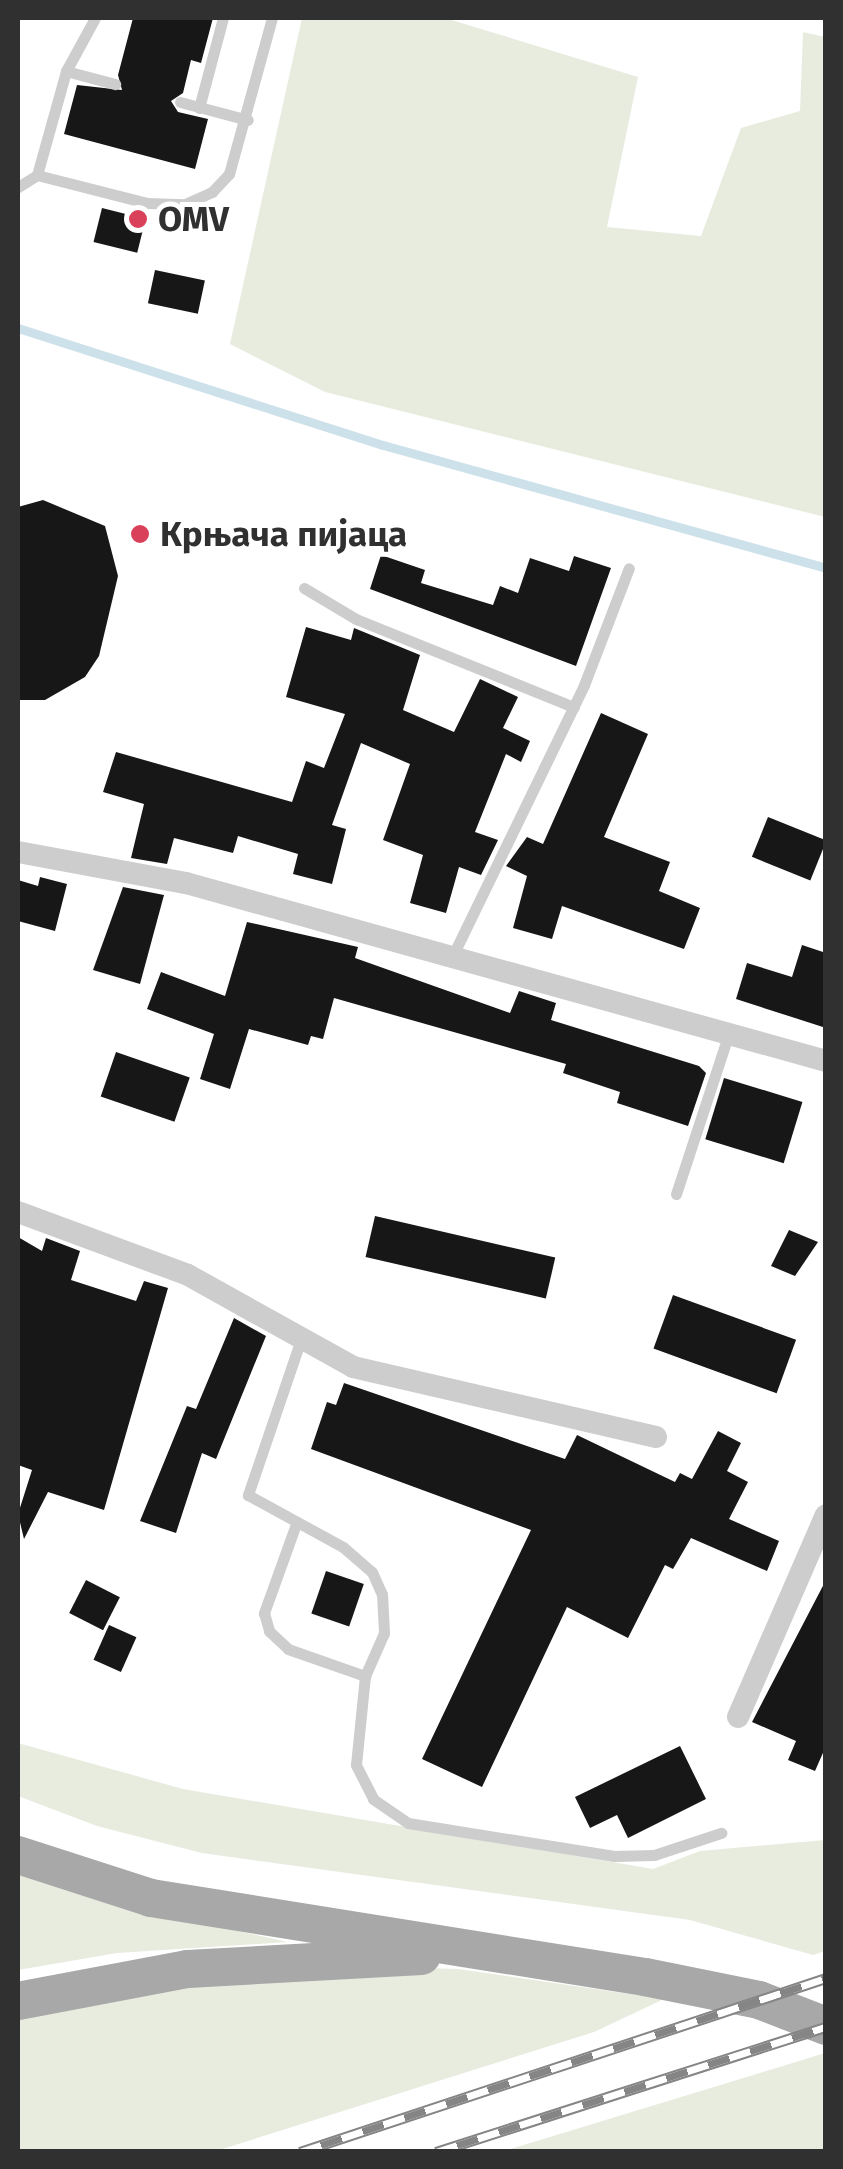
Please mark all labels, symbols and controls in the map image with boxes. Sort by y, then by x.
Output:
place label: OMV [158,198,229,240]
marker: OMV [127,208,149,230]
place label: Крњача пијаца [160,513,407,555]
marker: Крњача пијаца [129,523,151,545]

